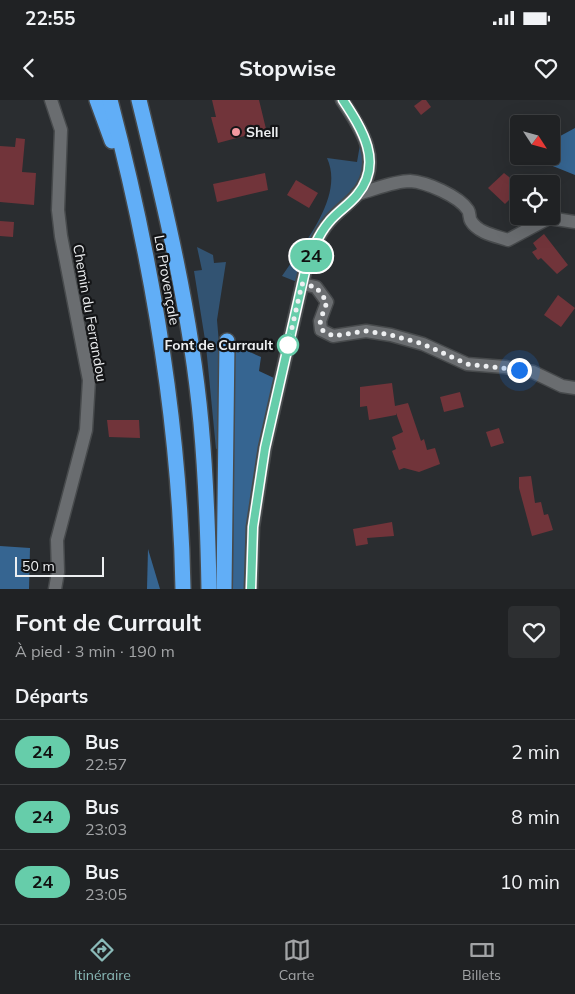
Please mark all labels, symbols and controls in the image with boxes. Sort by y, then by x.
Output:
text: 22:55 [25,6,75,30]
icon: back [15,54,43,82]
text: Stopwise [239,54,336,82]
icon: heart [532,54,560,82]
north arrow [510,115,560,165]
map controls [510,115,560,225]
place label: Shell [246,123,278,141]
marker: Shell [230,126,242,138]
button: locate [510,175,560,225]
street label: La Provençale [150,234,184,326]
line badge: 24 [288,240,334,272]
street label: Chemin du Ferrandou [69,243,111,383]
text: 24 [300,244,322,267]
marker: Font de Currault [277,334,299,356]
place label: Font de Currault [165,336,274,354]
your location [507,358,532,383]
scale bar [15,554,104,577]
text: 50 m [22,557,55,575]
button: heart [508,606,560,658]
text: Font de Currault [15,607,201,637]
text: À pied · 3 min · 190 m [15,641,175,661]
text: Départs [15,684,88,708]
text: Bus [85,730,119,754]
text: 24 [32,740,53,763]
text: 2 min [511,740,560,764]
text: 22:57 [85,754,127,774]
text: Bus [85,795,119,819]
text: 24 [32,805,53,828]
text: 8 min [511,805,560,829]
text: 23:03 [85,819,127,839]
text: Bus [85,860,119,884]
text: 24 [32,870,53,893]
text: 10 min [500,870,560,894]
text: 23:05 [85,884,127,904]
tab: Itinéraire [74,936,131,984]
tab: Carte [279,936,314,984]
tab: Billets [462,936,501,984]

